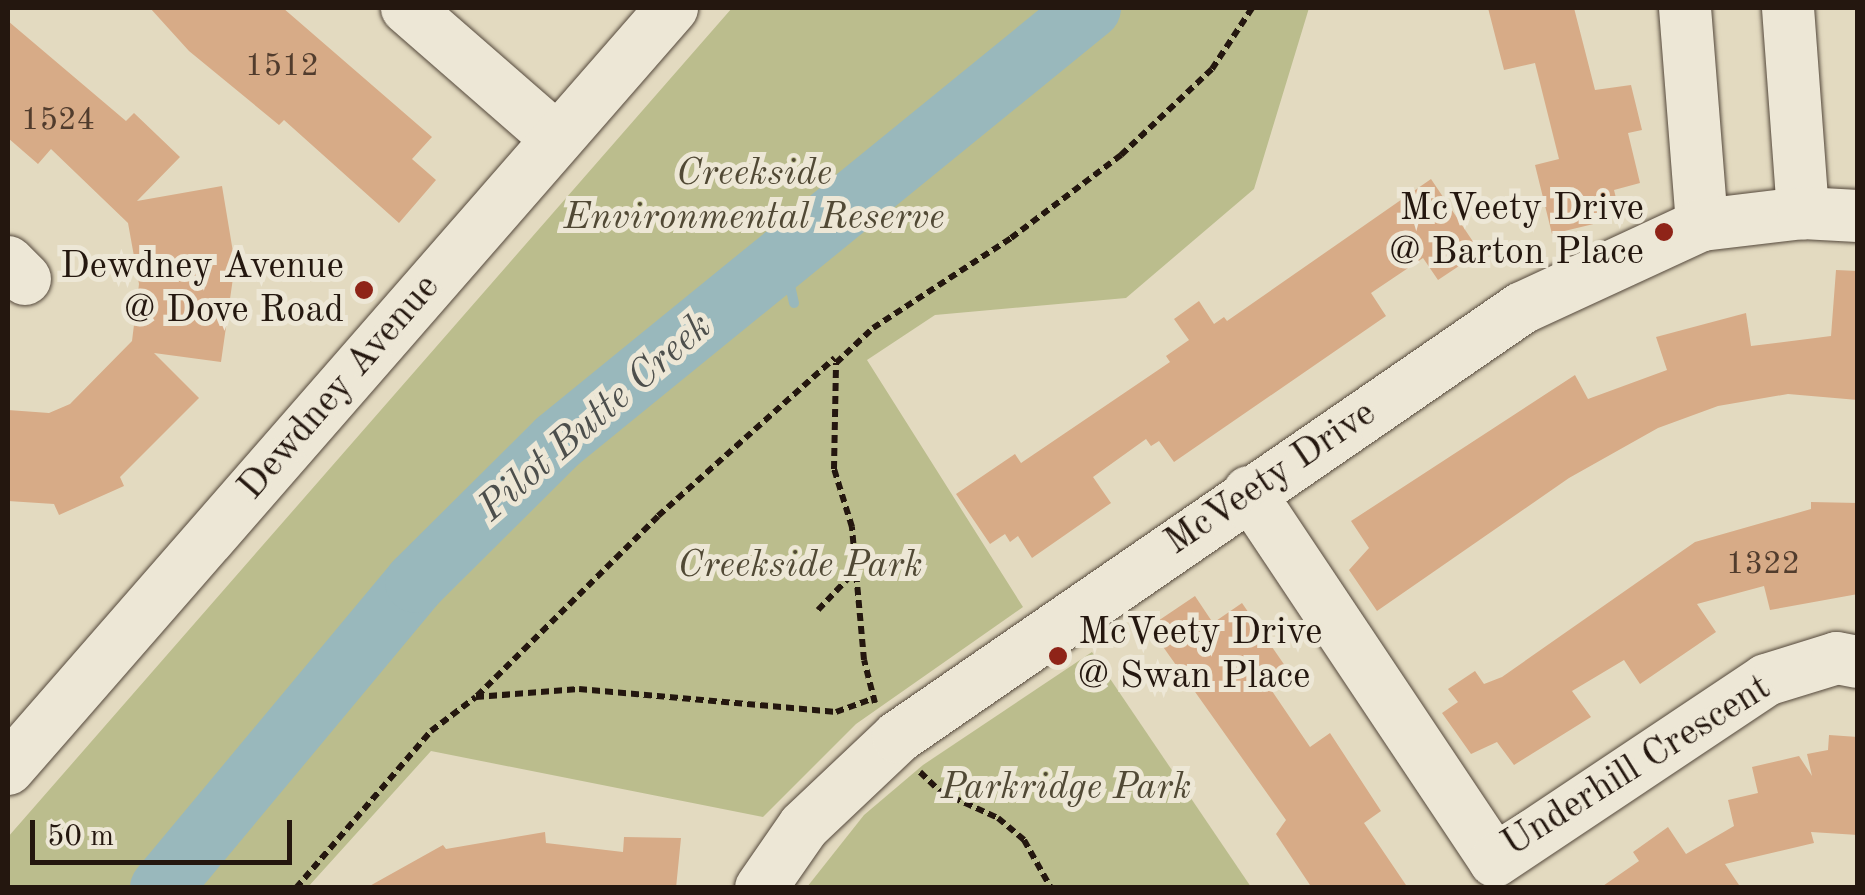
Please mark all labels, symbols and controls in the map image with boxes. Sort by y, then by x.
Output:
house number: 1512 [245,48,319,86]
house number: 1524 [21,102,95,140]
park label: Creekside Environmental Reserve [563,152,945,242]
place label: McVeety Drive @ Barton Place [1389,187,1644,276]
marker: McVeety Drive @ Barton Place [1653,221,1675,243]
place label: Dewdney Avenue @ Dove Road [60,245,344,334]
street label: Dewdney Avenue [230,266,450,510]
marker: Dewdney Avenue @ Dove Road [353,279,375,301]
water label: Pilot Butte Creek [469,304,723,532]
street label: McVeety Drive [1157,392,1385,566]
park label: Creekside Park [677,544,923,590]
house number: 1322 [1726,546,1800,584]
place label: McVeety Drive @ Swan Place [1078,611,1322,700]
marker: McVeety Drive @ Swan Place [1047,645,1069,667]
street label: Underhill Crescent [1494,666,1780,868]
park label: Parkridge Park [941,766,1191,812]
scale bar [35,800,298,862]
text: 50 m [47,822,114,852]

